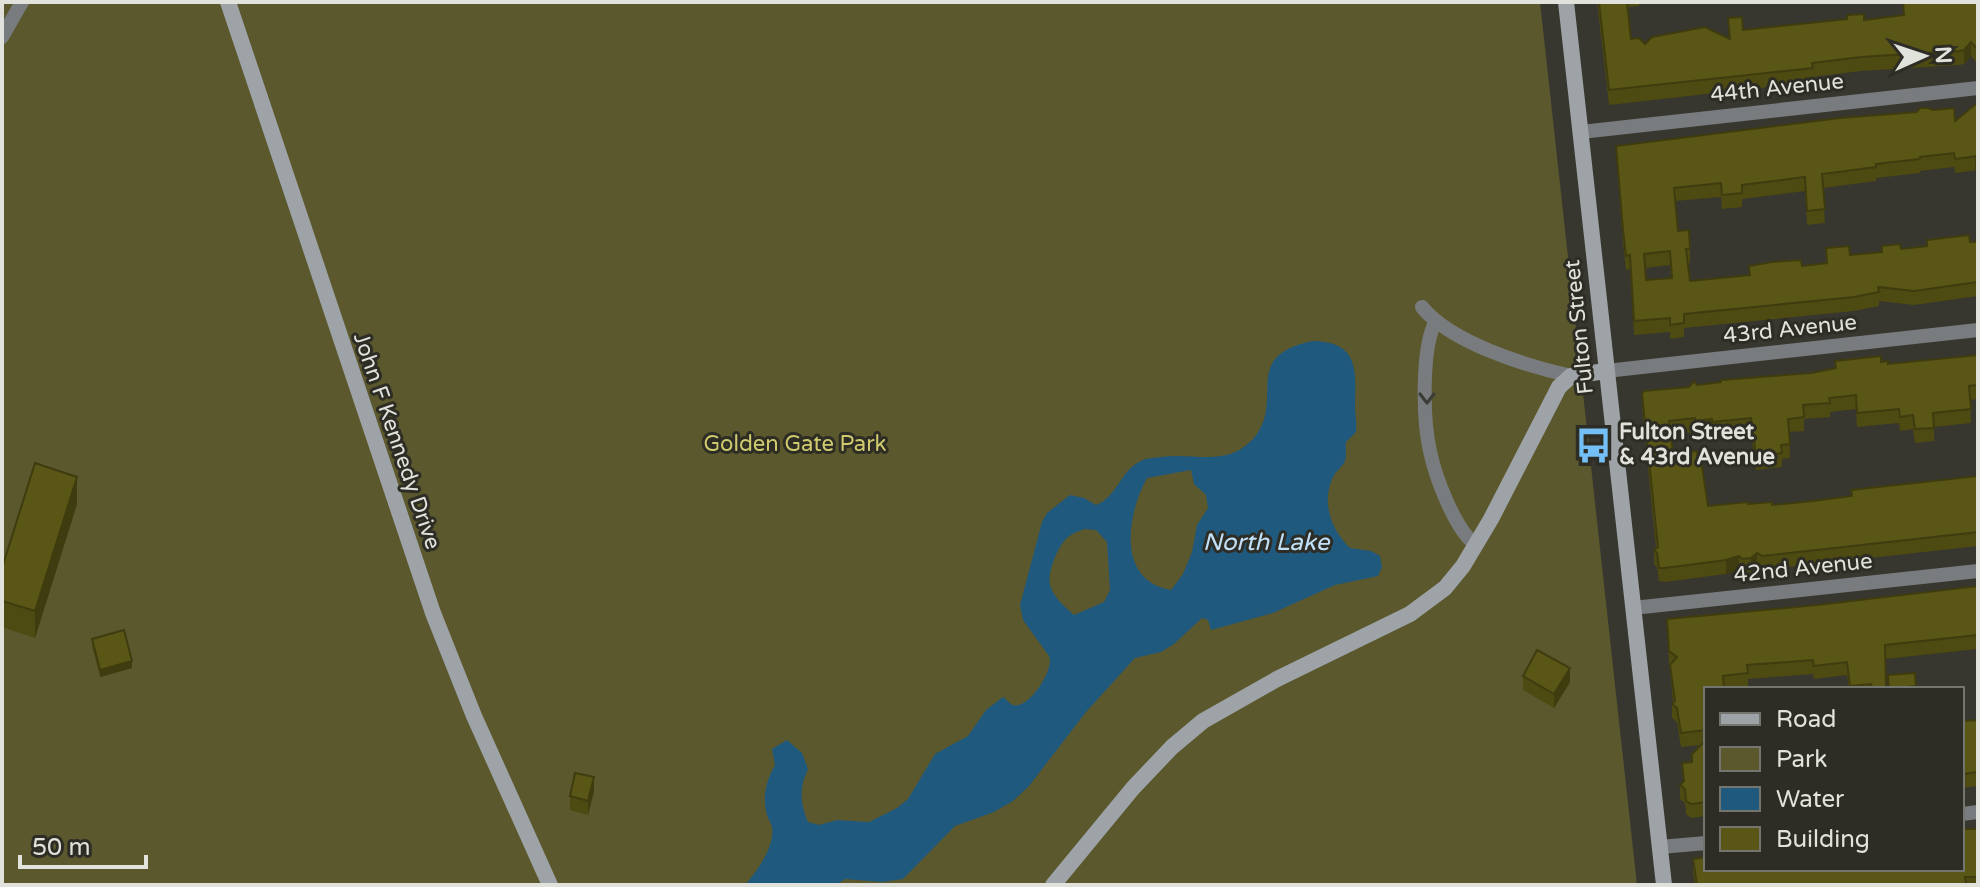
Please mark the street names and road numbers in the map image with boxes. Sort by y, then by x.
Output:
street label: 44th Avenue [1709,68,1845,108]
street label: Fulton Street [1559,258,1599,396]
street label: 43rd Avenue [1722,309,1858,349]
street label: John F Kennedy Drive [348,329,446,553]
street label: 42nd Avenue [1732,548,1874,588]

